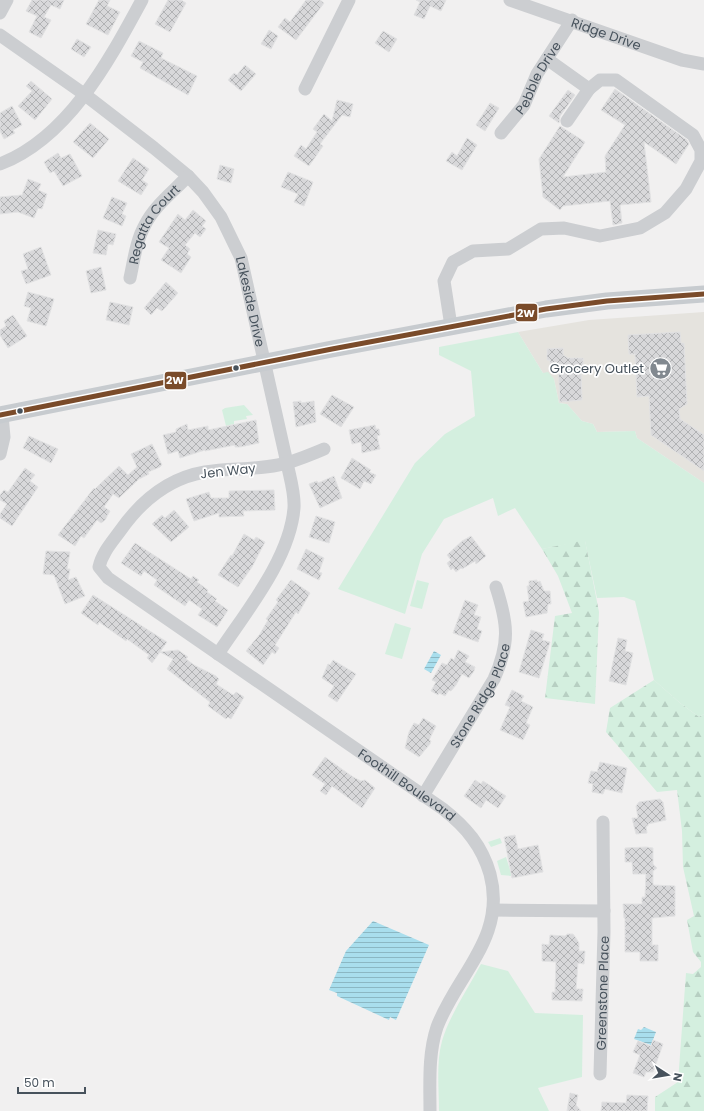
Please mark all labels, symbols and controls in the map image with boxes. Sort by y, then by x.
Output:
street label: Ridge Drive [569,13,644,55]
street label: Pebble Drive [511,37,565,118]
street label: Regatta Court [123,180,184,266]
street label: Lakeside Drive [231,254,270,349]
line badge: 2W [515,303,538,322]
text: 2W [517,305,535,321]
supermarket icon: Grocery Outlet [647,355,673,381]
place label: Grocery Outlet [550,359,644,378]
unlabelled marker [231,363,241,373]
line badge: 2W [164,371,187,390]
text: 2W [166,372,184,388]
unlabelled marker [15,406,25,416]
street label: Jen Way [199,459,257,483]
street label: Stone Ridge Place [445,642,514,751]
street label: Foothill Boulevard [354,744,460,825]
street label: Greenstone Place [591,935,613,1051]
north arrow [648,1055,688,1095]
scale bar [18,1069,85,1095]
text: N [669,1071,686,1083]
text: 50 m [24,1074,55,1091]

